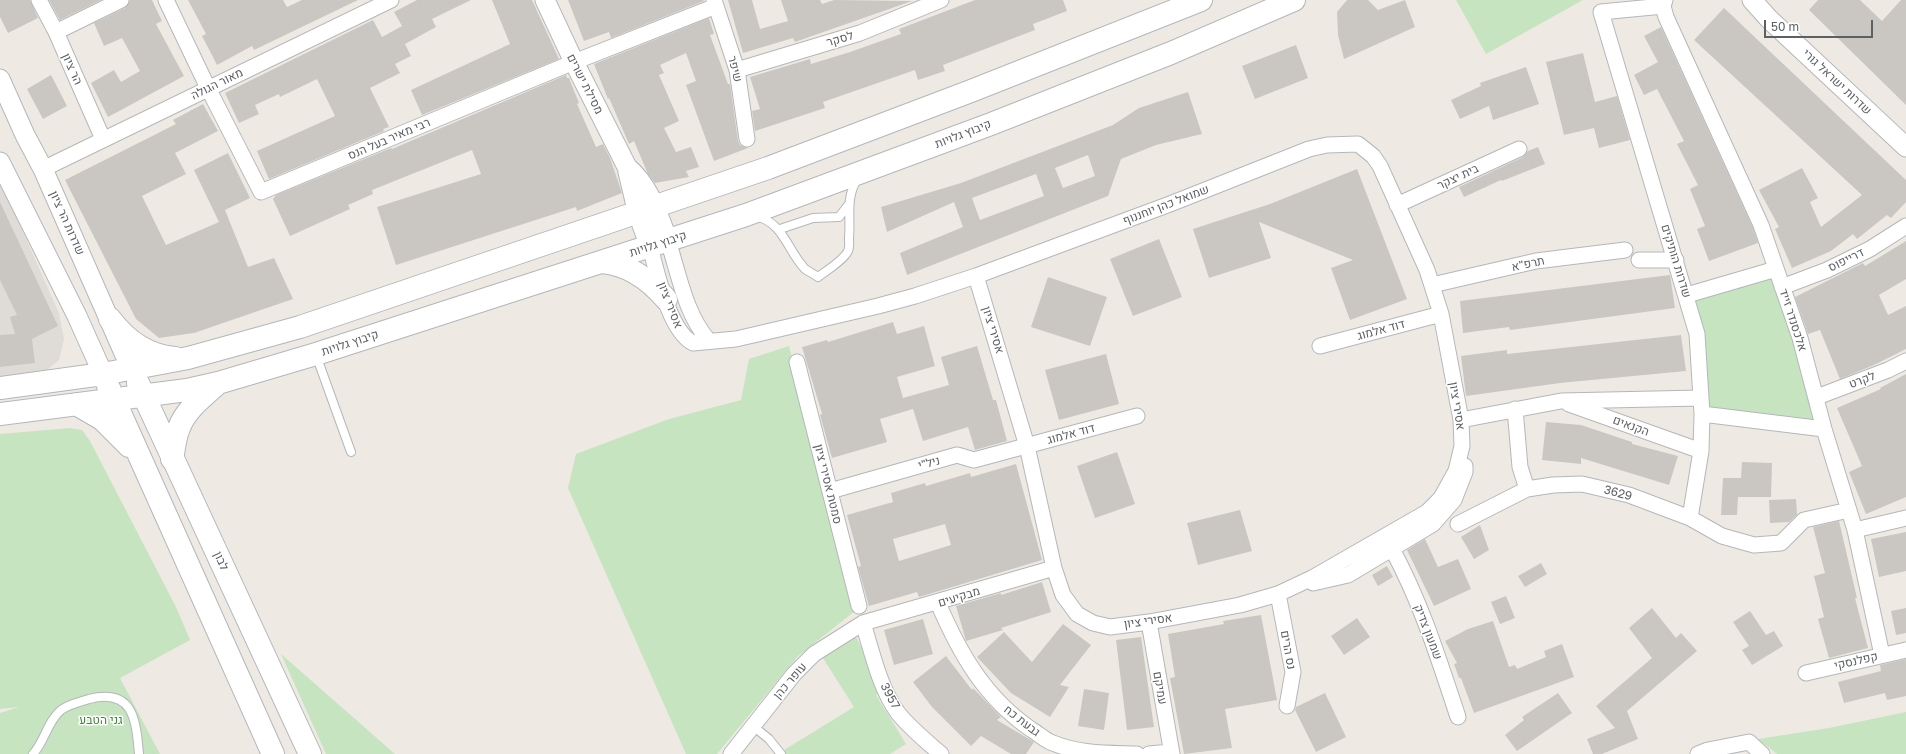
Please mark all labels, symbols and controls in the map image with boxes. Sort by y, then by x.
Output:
scale bar [1766,12,1875,38]
text: 50 m [1771,19,1799,34]
street label: לסקר [825,28,855,50]
street label: שדרות ישראל גורי [1799,46,1875,118]
street label: הר ציון [59,51,85,87]
street label: מסילת ישרים [564,51,606,117]
street label: שיפר [725,54,745,84]
street label: מאור הגולה [189,65,245,103]
street label: רבי מאיר בעל הנס [346,115,432,163]
street label: קיבוץ גלויות [933,117,993,151]
street label: בית יצקר [1435,161,1481,193]
street label: שמואל כהן יוחננוף [1121,182,1211,228]
street label: שדרות הר ציון [46,189,88,257]
street label: שדרות הותיקים [1658,223,1694,299]
street label: קיבוץ גלויות [628,228,688,260]
street label: דרייפוס [1826,245,1866,275]
street label: תרפ"א [1510,253,1546,275]
street label: אסירי ציון [655,280,685,330]
street label: אלכסנדר זייד [1776,287,1810,353]
street label: אסירי ציון [979,305,1007,355]
street label: דוד אלמוג [1356,317,1406,343]
street label: קיבוץ גלויות [320,327,380,359]
street label: לקרט [1847,369,1877,391]
street label: אסירי ציון [1446,381,1468,431]
street label: הקנאים [1611,413,1651,439]
street label: דוד אלמוג [1046,421,1096,447]
street label: סמטת אסירי ציון [811,443,845,525]
street label: ניל"י [916,453,942,473]
street label: 3629 [1602,482,1634,504]
street label: לבון [210,549,232,573]
street label: מבקיעים [936,584,982,610]
street label: שמעון צדיק [1411,602,1445,662]
street label: אסירי ציון [1123,610,1173,632]
street label: נס הרים [1278,629,1298,671]
street label: קפלנסקי [1833,649,1879,673]
street label: עופר כהן [770,660,810,702]
street label: עמיקם [1150,670,1170,706]
street label: 3957 [877,680,903,712]
street label: גבעת כח [1001,702,1043,740]
park label: גני הטבע [79,713,123,727]

